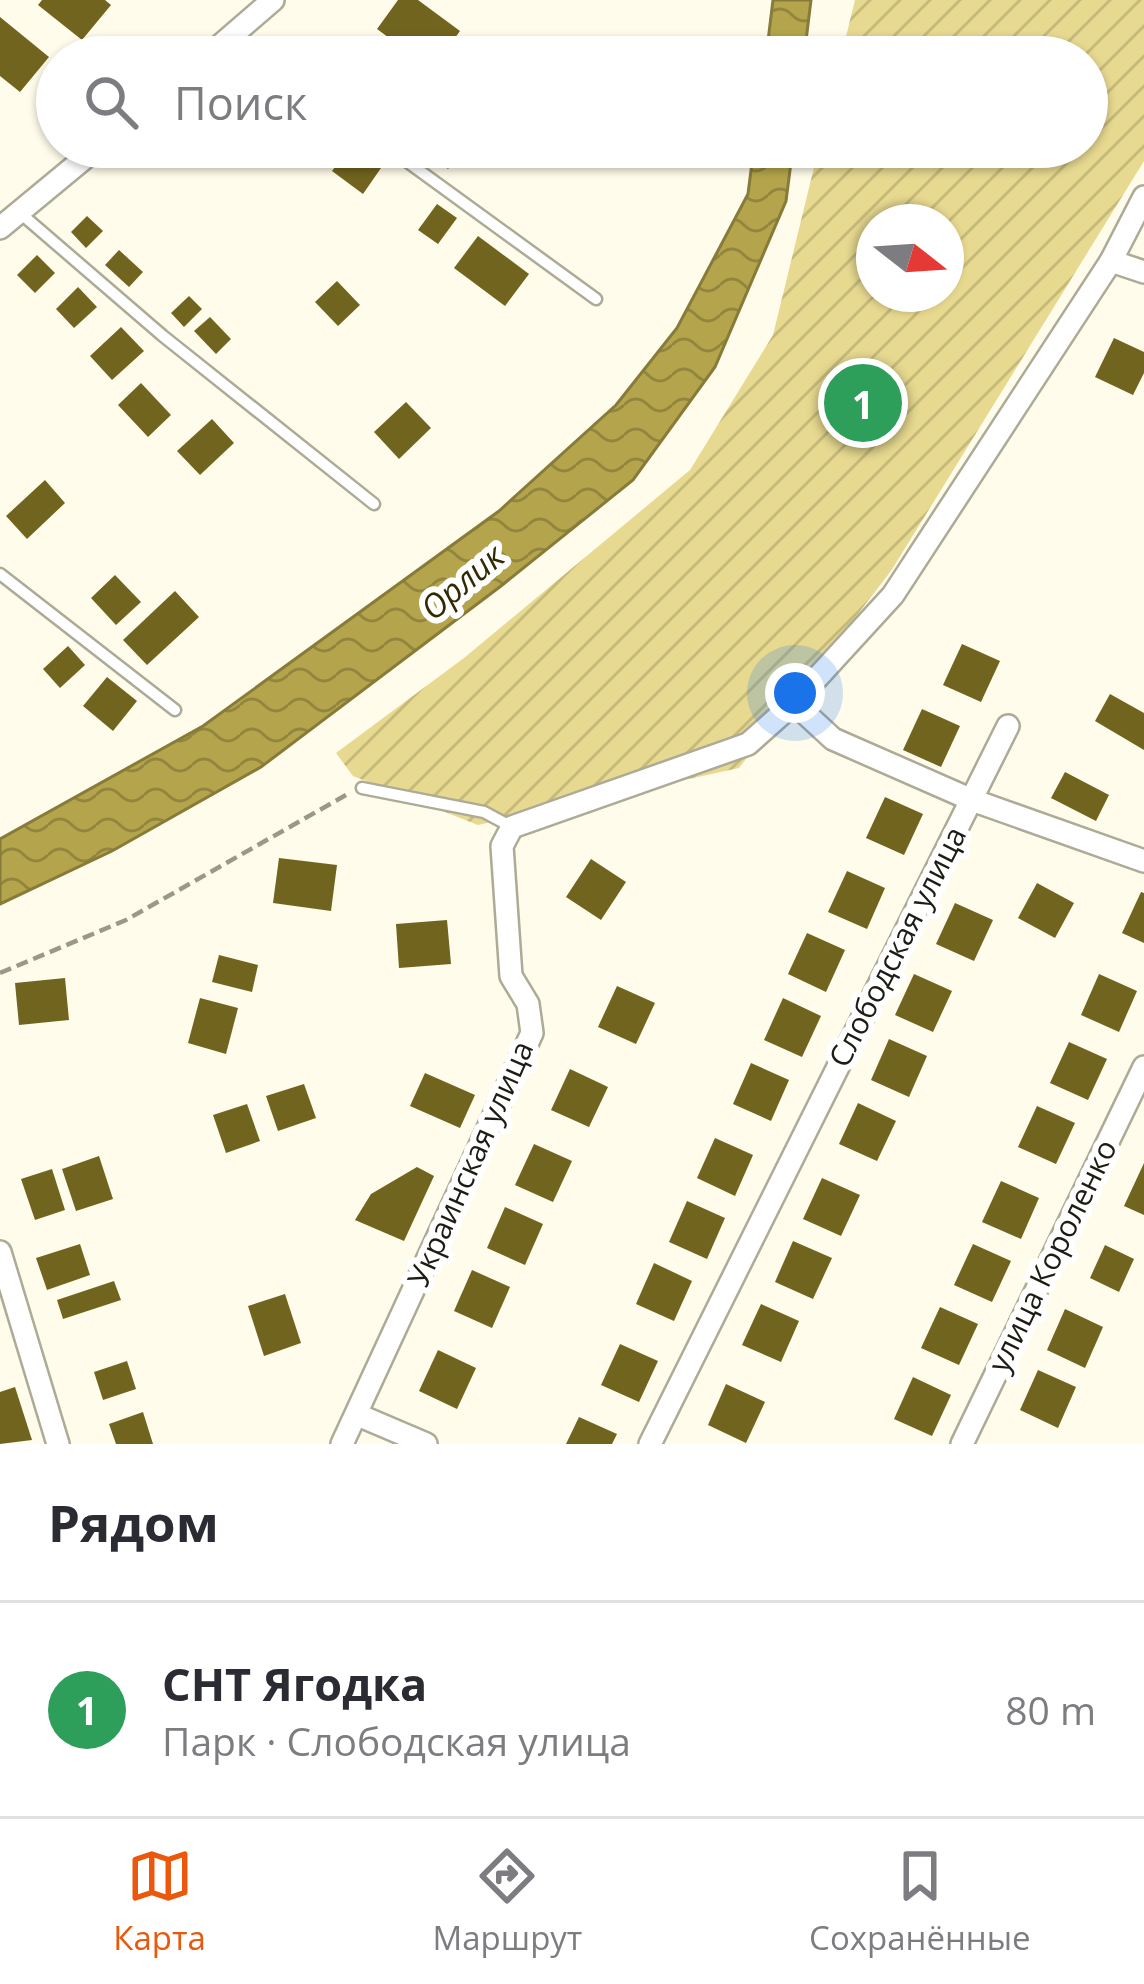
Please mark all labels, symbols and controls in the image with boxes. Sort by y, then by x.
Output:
search box [36,36,1108,168]
icon: search [78,69,144,135]
text: Поиск [174,72,307,133]
north arrow [856,204,964,312]
pin: 1 [824,358,902,448]
water label: Орлик [411,532,514,630]
your location [765,663,825,723]
street label: Слободская улица [818,819,975,1074]
street label: Украинская улица [397,1034,542,1293]
street label: улица Короленко [978,1132,1126,1378]
text: Рядом [48,1487,219,1557]
text: СНТ Ягодка [162,1653,427,1714]
text: 1 [76,1683,98,1736]
text: 80 m [1005,1683,1096,1736]
text: Парк · Слободская улица [162,1714,631,1767]
tab: Карта [113,1843,206,1960]
tab: Маршрут [433,1843,582,1960]
tab: Сохранённые [809,1843,1031,1960]

